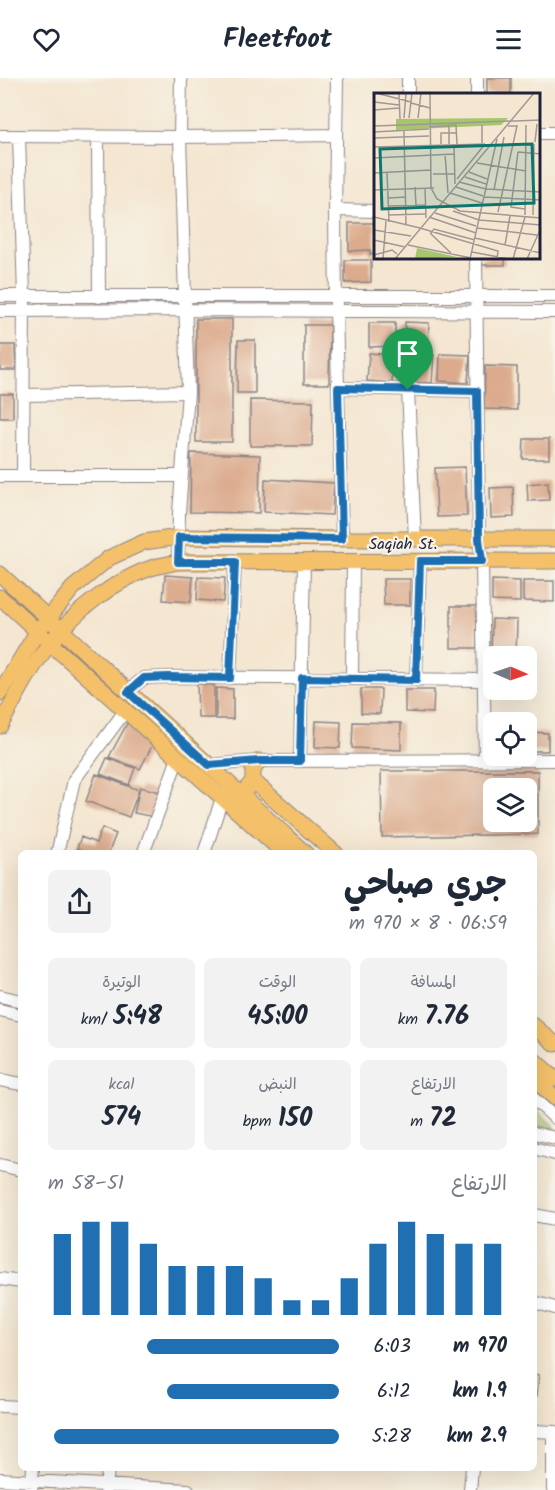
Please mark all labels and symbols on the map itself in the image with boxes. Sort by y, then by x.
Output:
inset map [374,93,540,260]
pin [382,328,433,390]
street label: Saqiah St. [369,532,437,557]
north arrow [483,646,537,700]

